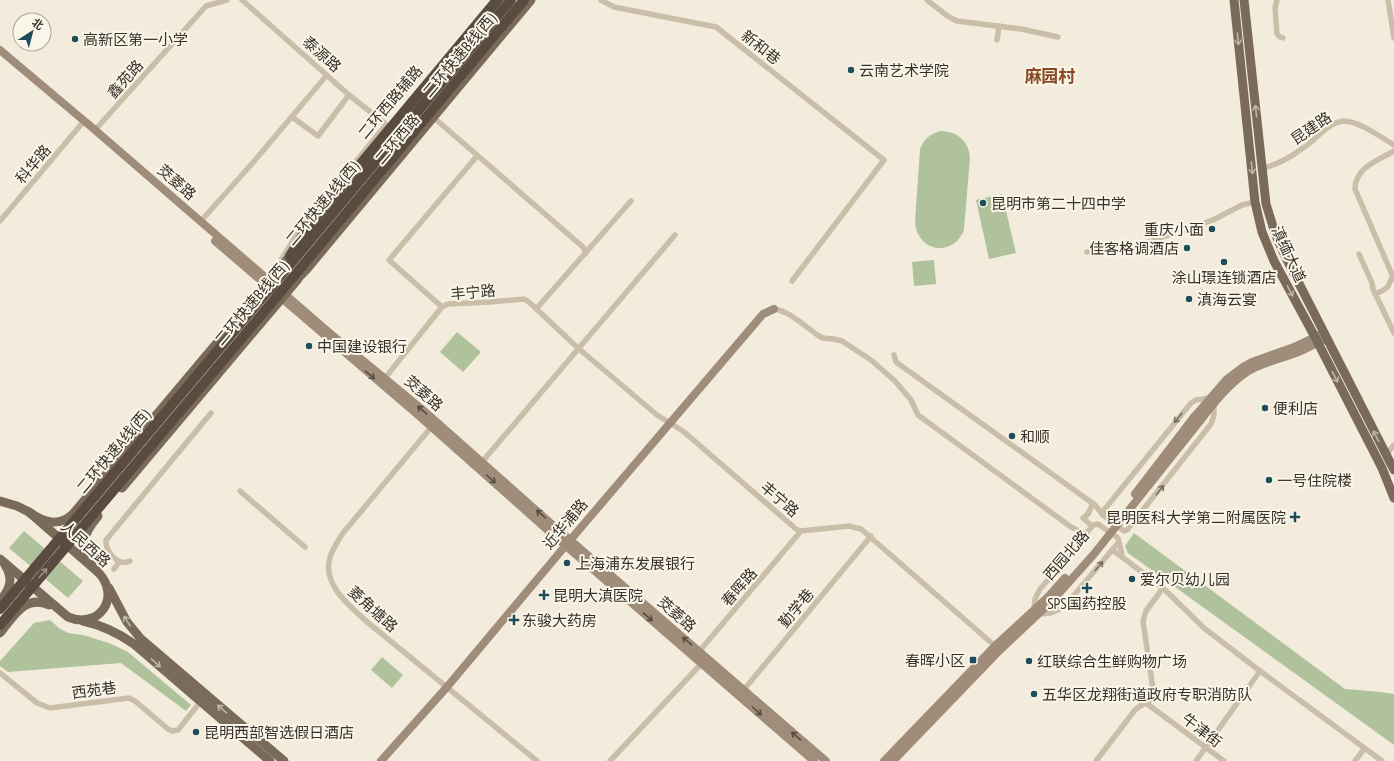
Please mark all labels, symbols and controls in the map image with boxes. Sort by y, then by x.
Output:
street label: 二环快速B线(西) [418,9,500,101]
north arrow [12,12,52,52]
text: 北 [29,15,46,33]
street label: 新和巷 [737,26,785,68]
place label: 高新区第一小学 [83,30,188,49]
street label: 泰源路 [299,32,345,76]
one-way arrow [1234,32,1242,45]
marker: 高新区第一小学 [70,34,80,44]
street label: 鑫苑路 [103,56,147,102]
place label: 云南艺术学院 [859,61,949,80]
street label: 二环西路辅路 [354,62,426,142]
marker: 云南艺术学院 [846,65,856,75]
district label: 麻园村 [1025,65,1076,87]
one-way arrow [1252,105,1259,118]
street label: 昆建路 [1287,108,1335,148]
street label: 二环西路 [371,110,423,168]
street label: 科华路 [11,141,55,187]
street label: 二环快速A线(西) [281,157,363,249]
street label: 茭菱路 [154,160,200,204]
one-way arrow [1248,161,1256,174]
place label: 昆明市第二十四中学 [991,194,1126,213]
marker: 昆明市第二十四中学 [978,198,988,208]
place label: 重庆小面 [1144,220,1204,239]
street label: 滇缅大道 [1268,223,1310,285]
marker: 重庆小面 [1207,224,1217,234]
place label: 佳客格调酒店 [1089,239,1179,258]
marker: 佳客格调酒店 [1182,243,1192,253]
street label: 二环快速B线(西) [210,257,292,349]
marker: 涂山璟连锁酒店 [1219,257,1229,267]
place label: 涂山璟连锁酒店 [1171,268,1277,287]
street label: 丰宁路 [450,281,496,303]
one-way arrow [1287,285,1294,297]
place label: 滇海云宴 [1197,290,1257,309]
marker: 滇海云宴 [1184,294,1194,304]
place label: 中国建设银行 [317,337,407,356]
marker: 中国建设银行 [304,341,314,351]
one-way arrow [364,370,375,379]
street label: 茭菱路 [401,371,447,415]
one-way arrow [1332,371,1340,383]
place label: 便利店 [1273,399,1318,418]
marker: 便利店 [1260,403,1270,413]
street label: 二环快速A线(西) [72,405,154,497]
one-way arrow [417,405,428,414]
one-way arrow [1174,413,1183,424]
place label: 和顺 [1020,427,1050,446]
one-way arrow [1372,430,1379,442]
marker: 和顺 [1007,431,1017,441]
place label: 一号住院楼 [1277,471,1352,490]
one-way arrow [485,475,496,484]
marker: 一号住院楼 [1264,475,1274,485]
street label: 丰宁路 [757,477,803,521]
one-way arrow [1155,485,1164,496]
street label: 近华浦路 [538,495,592,553]
place label: 昆明医科大学第二附属医院 [1106,508,1286,527]
one-way arrow [536,510,546,519]
marker: 昆明医科大学第二附属医院 [1289,511,1301,523]
street label: 人民西路 [57,517,115,571]
street label: 西园北路 [1039,526,1093,584]
place label: 上海浦东发展银行 [575,554,695,573]
marker: 上海浦东发展银行 [562,558,572,568]
one-way arrow [1094,560,1103,571]
street label: 春晖路 [717,564,761,610]
one-way arrow [39,568,48,579]
place label: 爱尔贝幼儿园 [1140,570,1230,589]
marker: 爱尔贝幼儿园 [1127,574,1137,584]
street label: 菱角塘路 [344,582,402,636]
marker: SPS国药控股 [1082,583,1092,593]
street label: 勤学巷 [774,585,818,631]
place label: 昆明大滇医院 [553,586,643,605]
marker: 昆明大滇医院 [538,589,550,601]
street label: 茭菱路 [654,592,700,636]
place label: SPS国药控股 [1047,594,1127,613]
place label: 东骏大药房 [522,611,597,630]
one-way arrow [643,612,653,621]
one-way arrow [122,615,130,627]
marker: 东骏大药房 [509,615,519,625]
one-way arrow [682,637,693,646]
place label: 春晖小区 [905,651,965,670]
place label: 红联综合生鲜购物广场 [1037,652,1187,671]
marker: 春晖小区 [968,655,978,665]
marker: 红联综合生鲜购物广场 [1024,656,1034,666]
one-way arrow [151,659,161,668]
street label: 西苑巷 [70,677,118,703]
place label: 五华区龙翔街道政府专职消防队 [1042,685,1252,704]
marker: 五华区龙翔街道政府专职消防队 [1029,689,1039,699]
one-way arrow [217,704,227,713]
one-way arrow [751,706,761,715]
street label: 牛津街 [1178,709,1226,751]
place label: 昆明西部智选假日酒店 [204,723,354,742]
marker: 昆明西部智选假日酒店 [191,727,201,737]
one-way arrow [791,731,801,740]

